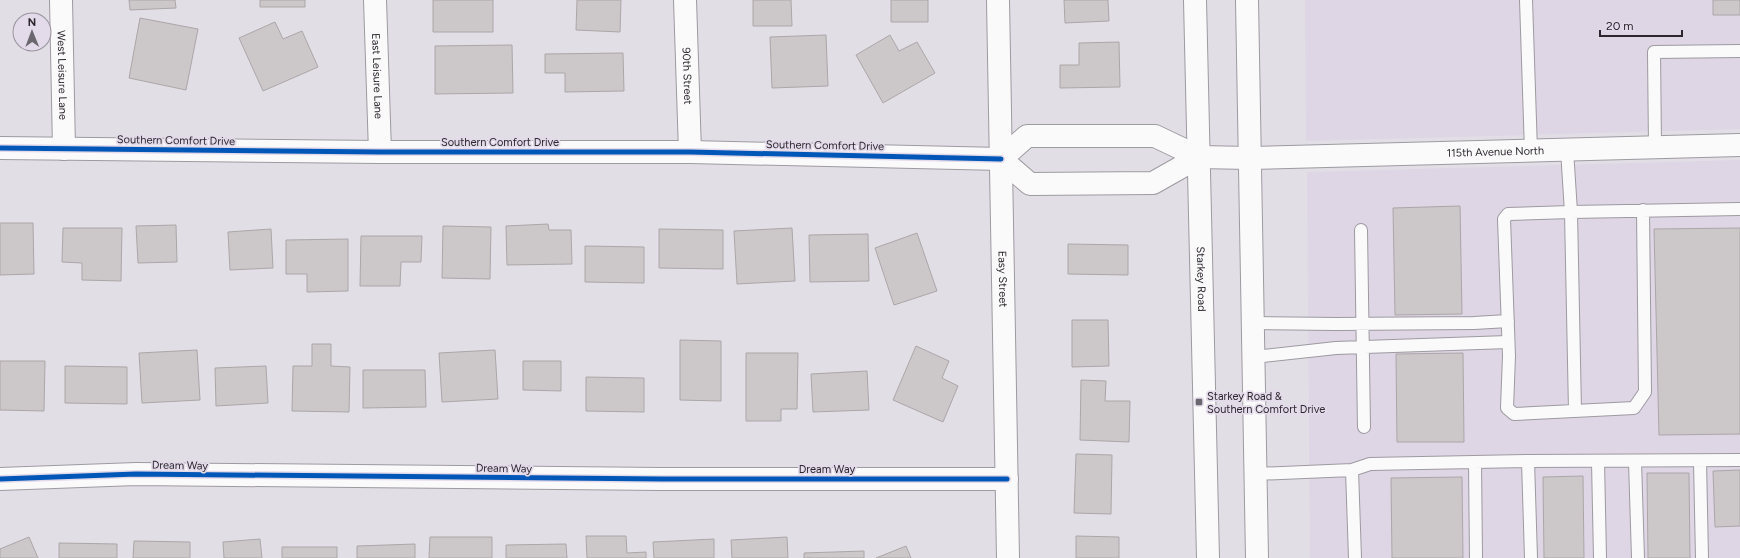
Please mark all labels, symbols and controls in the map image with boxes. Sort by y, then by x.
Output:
north arrow [12,12,52,52]
scale bar [1600,12,1682,38]
text: N [27,16,36,29]
text: 20 m [1606,19,1634,33]
street label: West Leisure Lane [55,30,69,120]
street label: East Leisure Lane [369,33,385,119]
street label: 90th Street [680,47,694,105]
street label: Southern Comfort Drive [117,133,235,148]
street label: Southern Comfort Drive [441,136,559,149]
street label: Southern Comfort Drive [766,138,884,153]
street label: 115th Avenue North [1446,144,1544,160]
street label: Starkey Road [1194,246,1208,312]
street label: Easy Street [995,251,1010,307]
place label: Starkey Road & Southern Comfort Drive [1207,390,1325,416]
marker: Starkey Road & Southern Comfort Drive [1194,397,1204,407]
street label: Dream Way [152,459,209,472]
street label: Dream Way [476,462,533,475]
street label: Dream Way [799,463,855,476]

